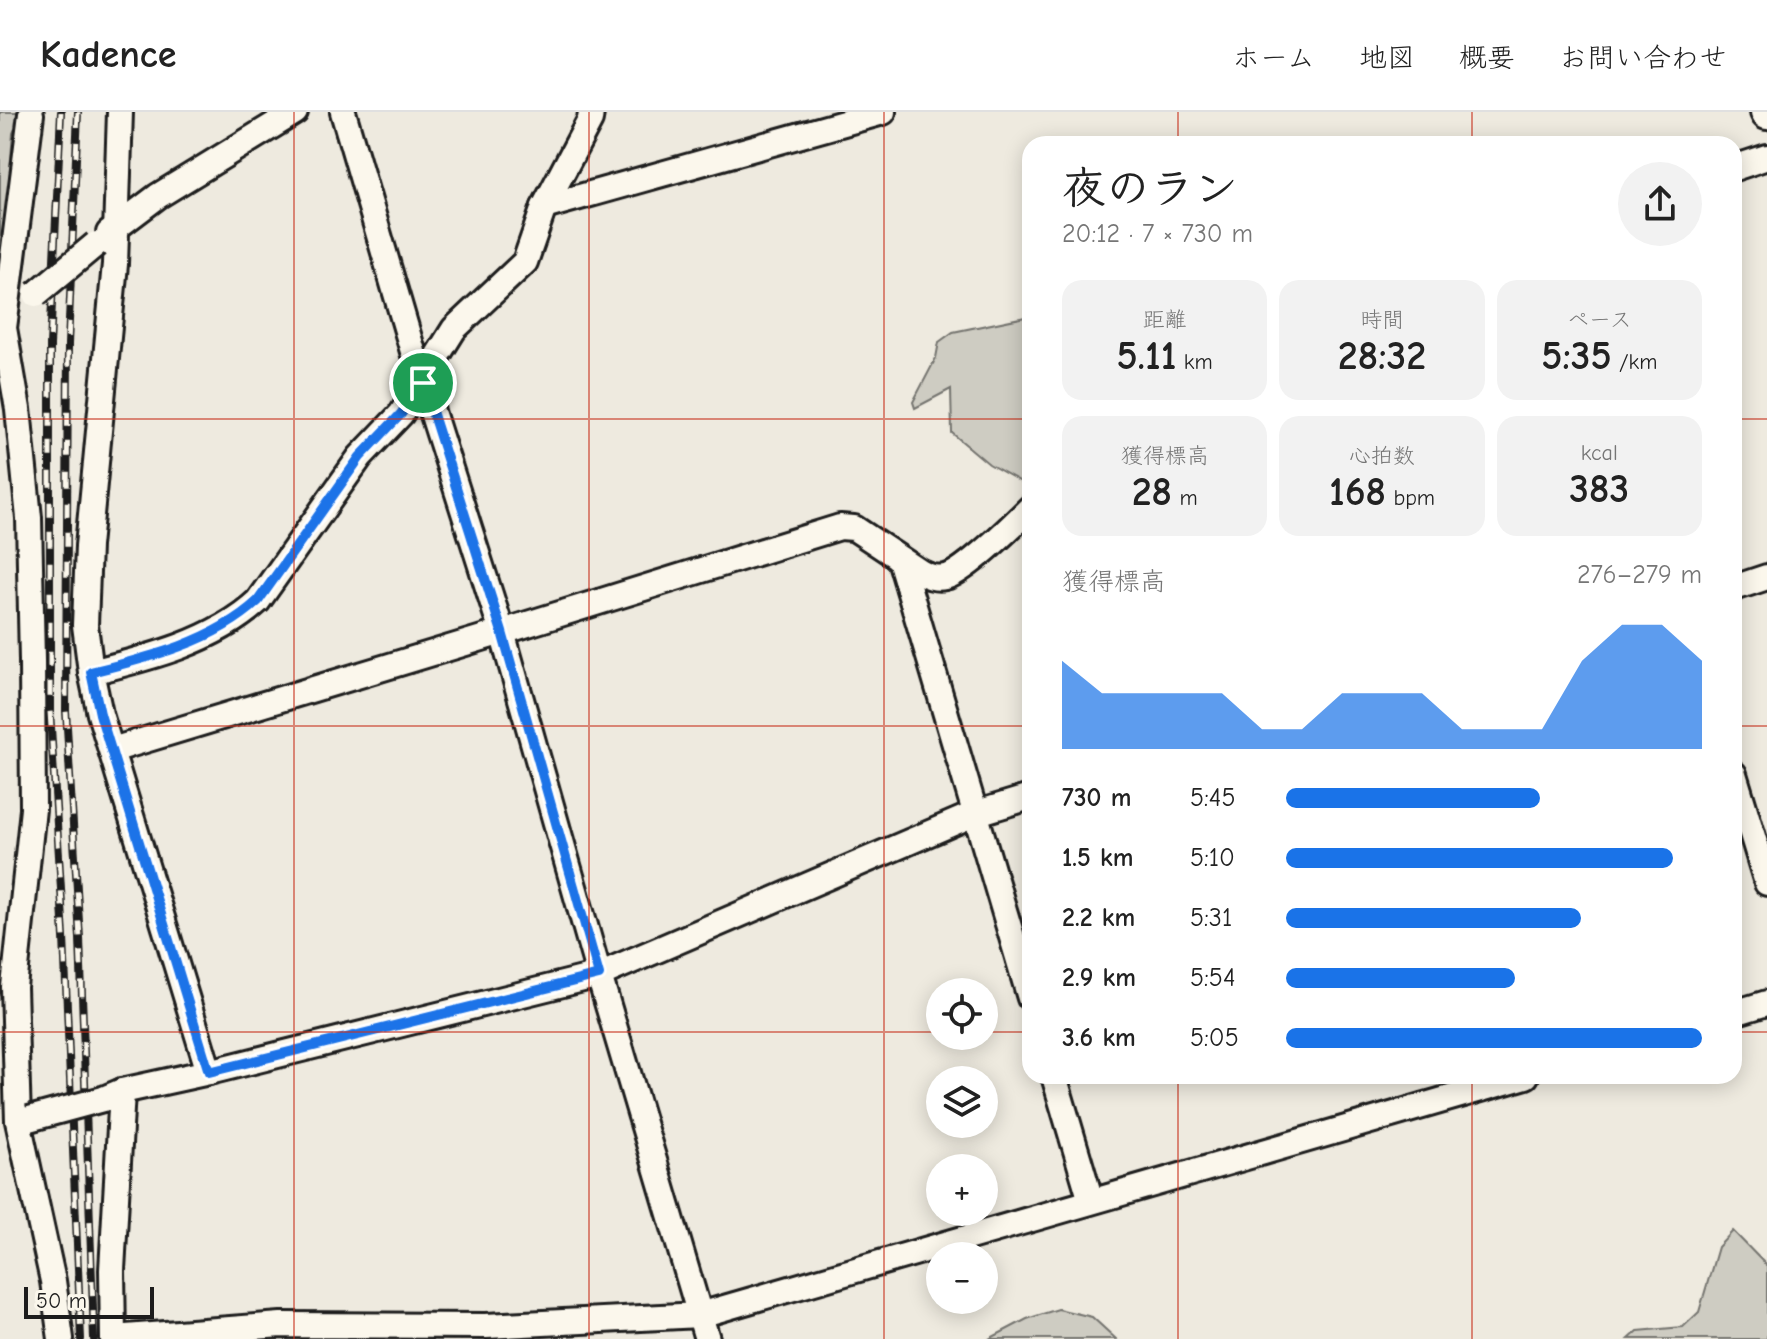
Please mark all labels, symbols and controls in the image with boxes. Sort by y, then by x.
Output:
text: Kadence [40,33,176,77]
text: ホーム [1232,42,1315,74]
text: 地図 [1359,42,1415,74]
text: 概要 [1459,42,1515,74]
text: お問い合わせ [1559,42,1727,74]
button: share [1618,162,1702,246]
text: 夜のラン [1062,163,1238,214]
text: 20:12 · 7 × 730 m [1062,219,1253,249]
text: 距離 [1143,307,1187,333]
text: 時間 [1360,307,1404,333]
text: ペース [1567,307,1632,333]
text: 5.11 [1117,333,1177,379]
text: 28:32 [1338,333,1426,379]
text: 5:35 [1541,333,1612,379]
pin [389,349,457,417]
text: km [1177,349,1213,375]
text: /km [1612,349,1657,375]
icon: arrive [401,361,445,405]
text: kcal [1581,440,1618,466]
text: 獲得標高 [1121,443,1209,469]
text: 心拍数 [1349,443,1415,469]
text: 383 [1569,466,1629,512]
text: 28 [1132,469,1172,515]
text: 168 [1329,469,1386,515]
text: m [1172,485,1198,511]
text: bpm [1386,485,1435,511]
text: 276–279 m [1577,560,1702,590]
text: 獲得標高 [1062,567,1166,597]
text: 730 m [1062,783,1131,813]
text: 5:45 [1190,783,1235,813]
text: 1.5 km [1062,843,1133,873]
text: 5:10 [1190,843,1235,873]
text: 2.2 km [1062,903,1135,933]
text: 5:31 [1190,903,1232,933]
text: 2.9 km [1062,963,1136,993]
text: 5:54 [1190,963,1235,993]
map controls [926,978,998,1314]
button: locate [926,978,998,1050]
text: 3.6 km [1062,1023,1136,1053]
text: 5:05 [1190,1023,1239,1053]
button: layers [926,1066,998,1138]
button: + [926,1154,998,1226]
button: − [926,1242,998,1314]
scale bar [24,1283,154,1319]
text: 50 m [36,1288,87,1314]

